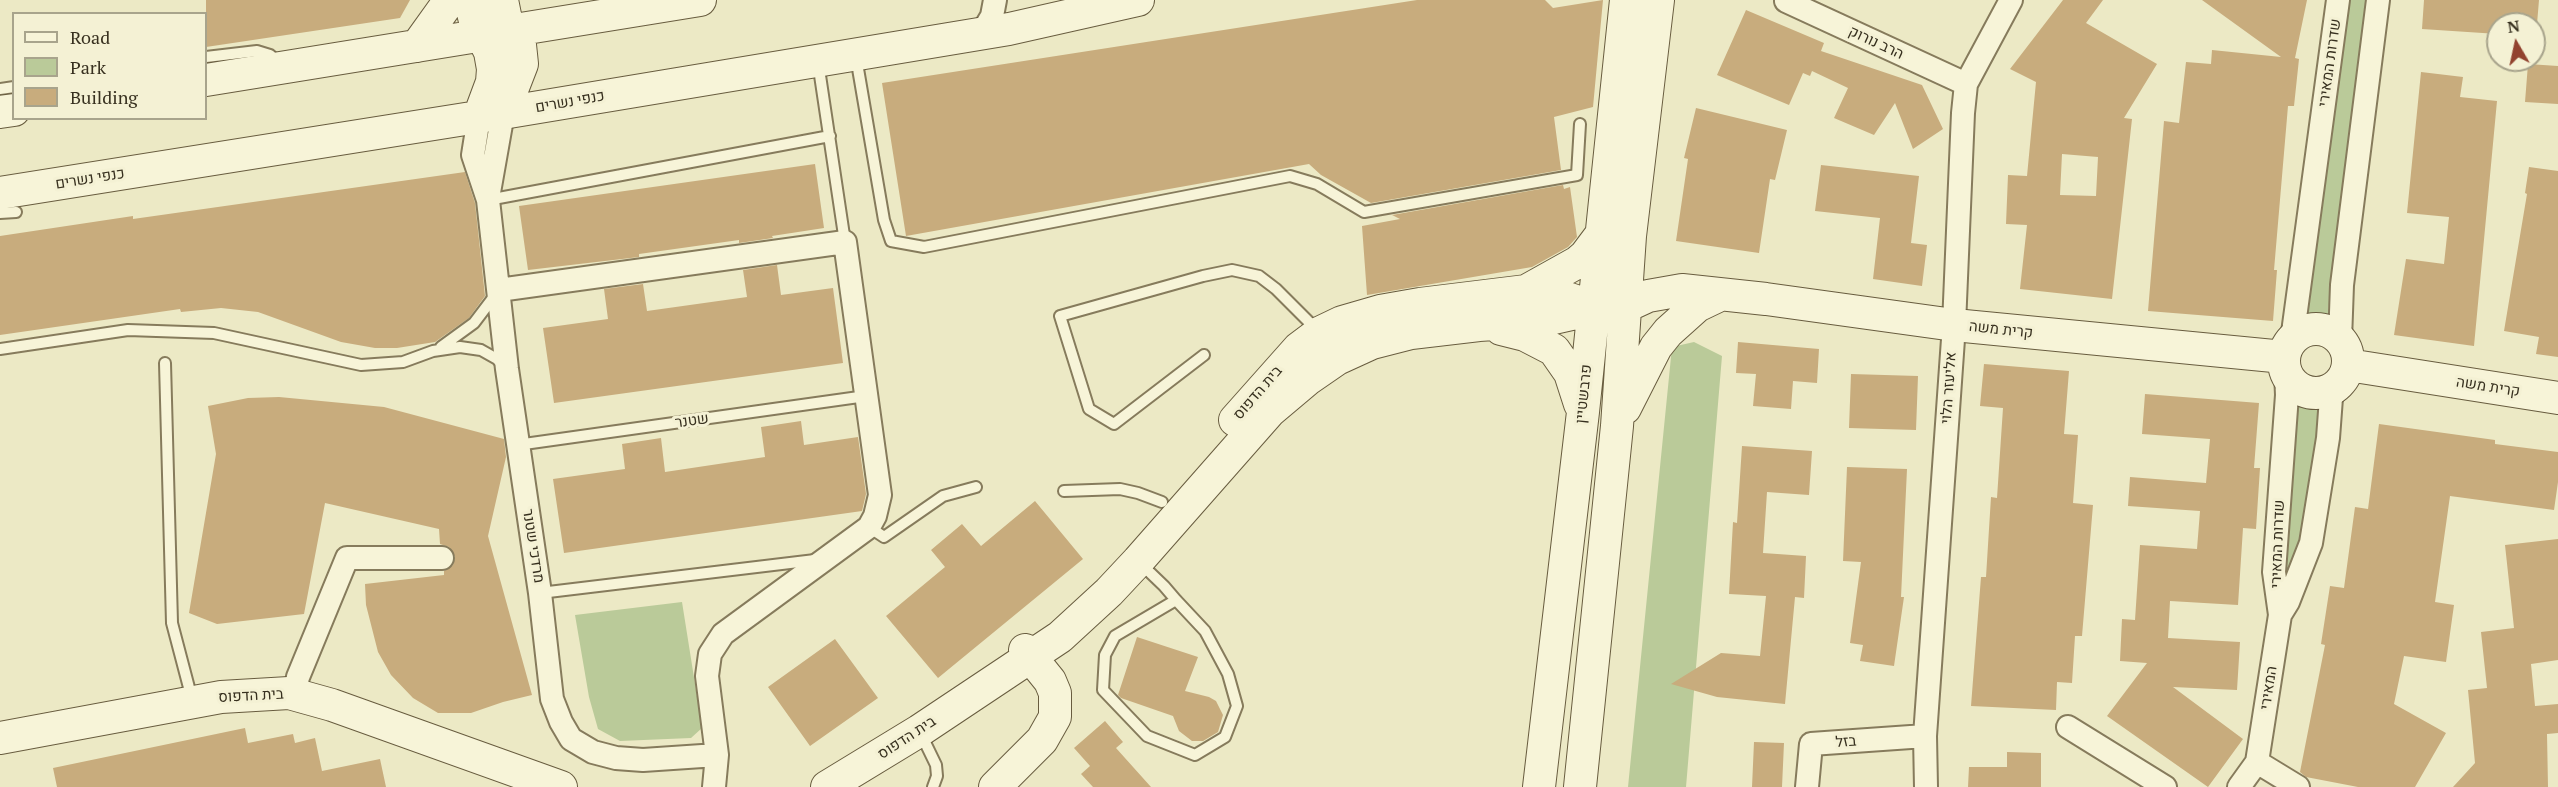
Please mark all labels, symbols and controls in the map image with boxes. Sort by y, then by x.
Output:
legend [12,12,207,120]
north arrow [2486,12,2546,72]
text: N [2506,14,2521,38]
street label: שדרות המאירי [2315,18,2345,108]
street label: הרב נורוק [1846,22,1906,64]
text: Road [70,25,110,49]
text: Park [70,55,106,79]
text: Building [70,85,138,109]
street label: כנפי נשרים [534,87,606,117]
street label: כנפי נשרים [54,165,126,193]
street label: קרית משה [1968,318,2034,342]
street label: אליעזר הלוי [1937,351,1961,425]
street label: בית הדפוס [1230,362,1286,424]
street label: פרבשטיין [1572,364,1596,424]
street label: קרית משה [2455,373,2521,401]
street label: שטנר [674,410,710,432]
street label: שדרות המאירי [2267,499,2289,589]
street label: מרדכי שטנר [518,508,548,584]
street label: המאירי [2257,665,2281,711]
street label: בית הדפוס [218,685,284,707]
street label: בית הדפוס [875,713,939,763]
street label: בזל [1835,732,1857,752]

